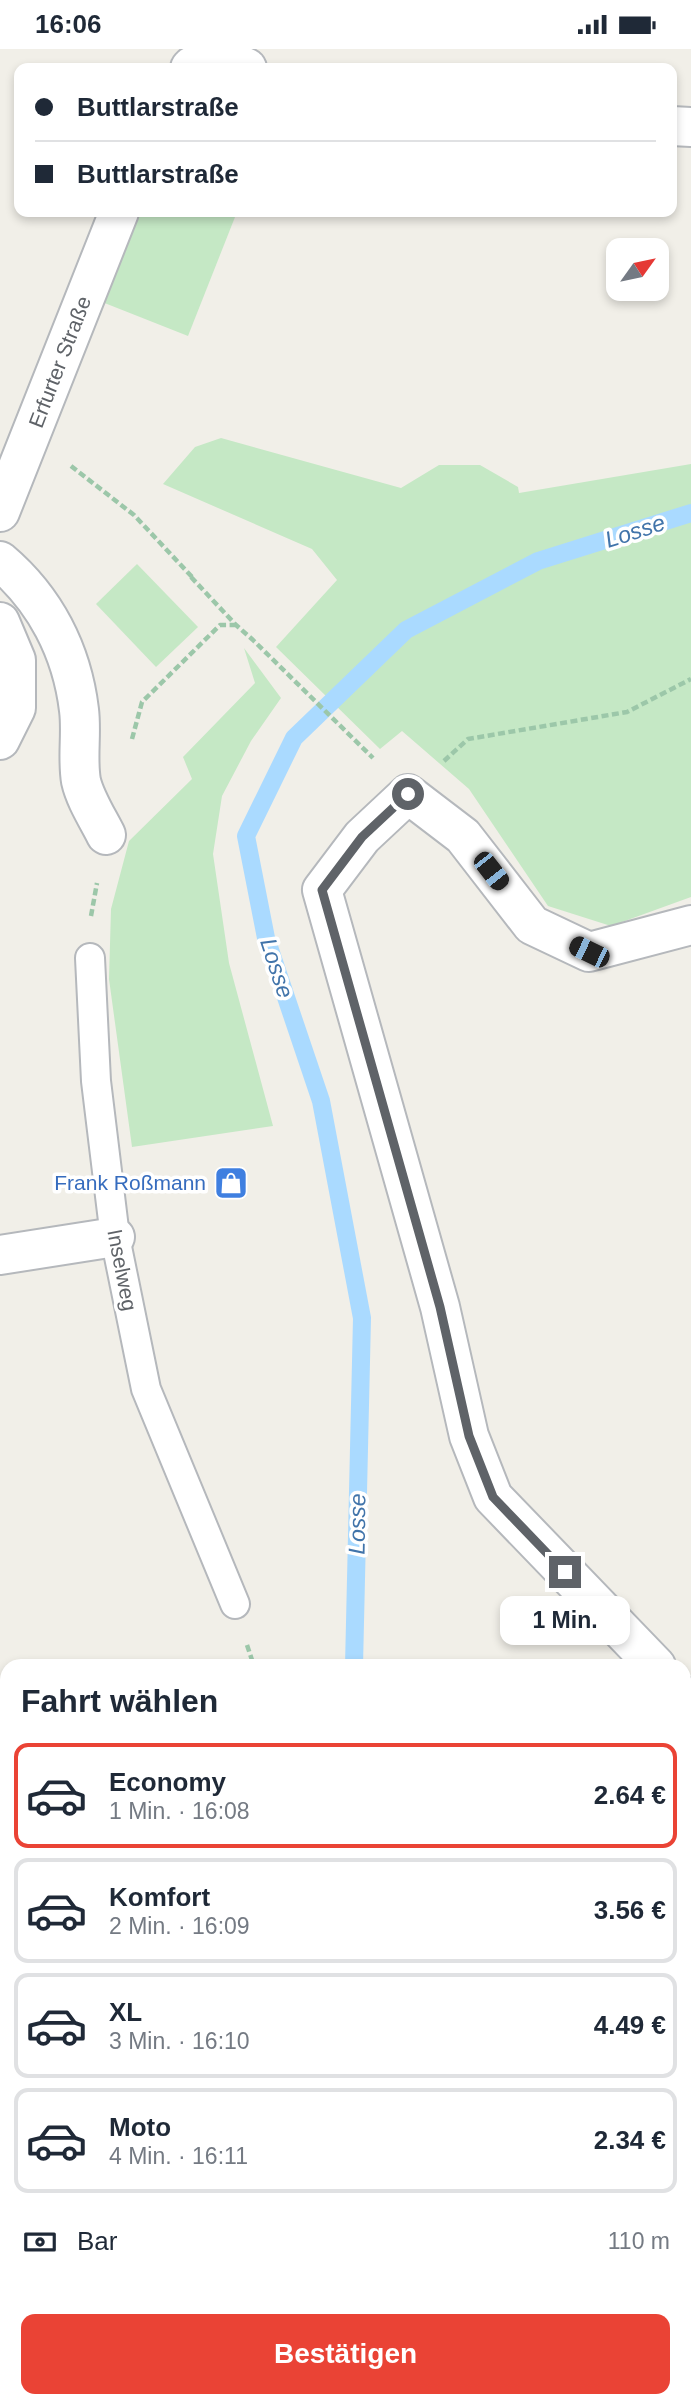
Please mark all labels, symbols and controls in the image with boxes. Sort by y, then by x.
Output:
text: 16:06 [35,9,102,39]
text: Buttlarstraße [77,92,239,122]
text: Buttlarstraße [77,159,239,189]
north arrow [606,238,668,301]
map controls [606,238,669,301]
street label: Erfurter Straße [24,293,95,431]
water label: Losse [602,509,668,553]
route start [392,778,424,810]
car [470,848,513,894]
car [566,933,613,971]
water label: Losse [255,935,299,1001]
shop icon: Frank Roßmann [212,1164,250,1202]
place label: Frank Roßmann [54,1171,206,1194]
street label: Inselweg [103,1227,142,1313]
water label: Losse [343,1493,371,1555]
route end [549,1556,581,1588]
callout: 1 Min. [500,1597,630,1645]
text: 1 Min. [532,1607,598,1633]
text: Fahrt wählen [21,1683,218,1719]
icon: car [25,1764,88,1827]
text: Economy [109,1767,226,1797]
text: 2.64 € [594,1780,666,1810]
text: 1 Min. · 16:08 [109,1798,250,1824]
icon: car [25,1879,88,1942]
text: Komfort [109,1882,210,1912]
text: 3.56 € [594,1895,666,1925]
text: 2 Min. · 16:09 [109,1913,250,1939]
icon: car [25,1994,88,2057]
text: XL [109,1997,142,2027]
text: 4.49 € [594,2010,666,2040]
text: 3 Min. · 16:10 [109,2028,250,2054]
icon: car [25,2109,88,2172]
text: Moto [109,2112,171,2142]
text: 2.34 € [594,2125,666,2155]
text: 4 Min. · 16:11 [109,2143,248,2169]
icon: cash [21,2223,59,2261]
text: Bar [77,2226,117,2256]
text: 110 m [608,2228,670,2254]
button: Bestätigen [21,2314,670,2394]

